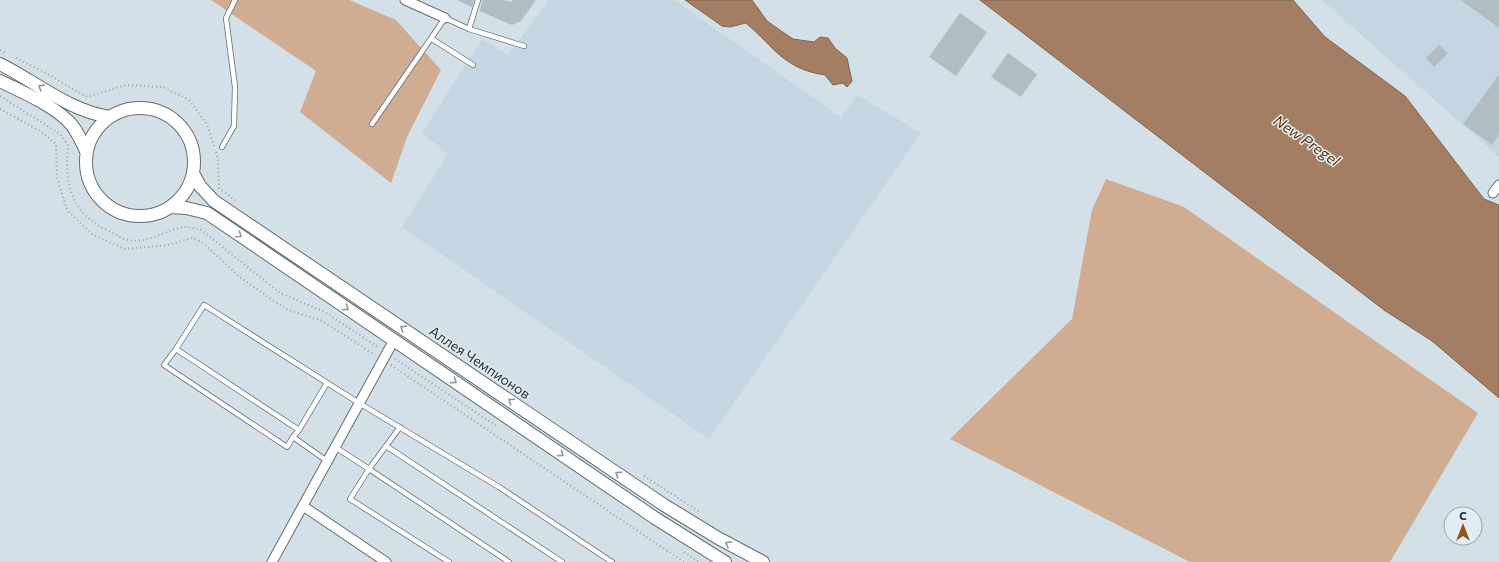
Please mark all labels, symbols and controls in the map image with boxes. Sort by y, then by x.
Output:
one-way arrow [38,84,45,91]
water label: New Pregel [1270,111,1345,170]
one-way arrow [235,230,242,238]
one-way arrow [342,303,349,311]
street label: Аллея Чемпионов [426,322,534,402]
one-way arrow [400,326,407,333]
one-way arrow [450,376,457,384]
one-way arrow [508,398,515,406]
one-way arrow [557,449,564,456]
one-way arrow [615,471,622,479]
north arrow [1443,506,1483,546]
text: С [1459,509,1467,522]
one-way arrow [725,541,732,549]

